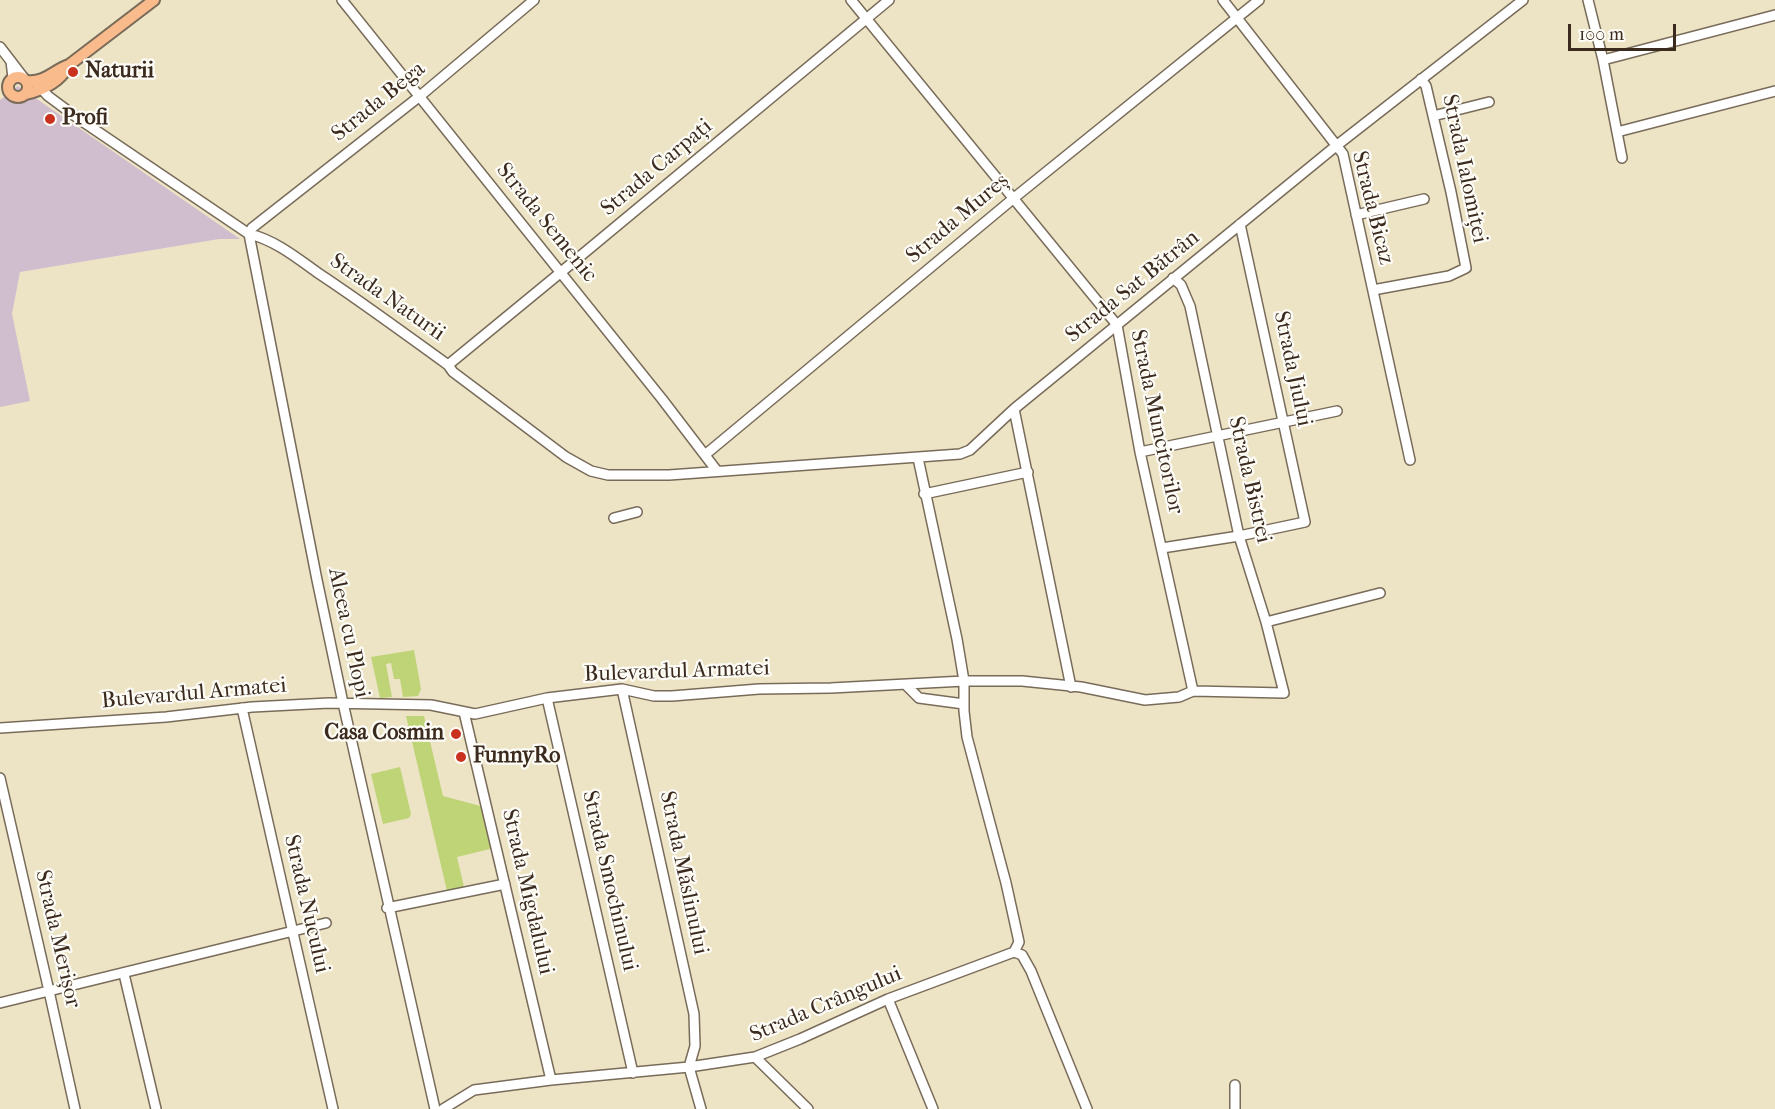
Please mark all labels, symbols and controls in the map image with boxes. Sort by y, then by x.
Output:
scale bar [1571,12,1679,50]
text: 100 m [1579,24,1624,45]
street label: Strada Bega [327,56,431,148]
place label: Naturii [85,59,154,85]
marker: Naturii [66,65,80,79]
street label: Strada Ialomiței [1435,92,1493,246]
place label: Profi [62,106,108,132]
marker: Profi [43,112,57,126]
street label: Strada Carpați [596,114,718,222]
street label: Strada Bicaz [1345,149,1399,267]
street label: Strada Semenic [490,158,602,288]
street label: Strada Mureș [901,168,1015,270]
street label: Strada Sat Bătrân [1061,225,1205,349]
street label: Strada Naturii [324,249,450,347]
street label: Strada Jiului [1267,309,1317,429]
street label: Strada Muncitorilor [1124,327,1188,517]
street label: Strada Bistrei [1222,414,1276,546]
street label: Aleea cu Plopi [321,566,375,700]
street label: Bulevardul Armatei [584,656,770,688]
street label: Bulevardul Armatei [100,673,288,715]
place label: Casa Cosmin [324,721,444,747]
marker: Casa Cosmin [449,727,463,741]
place label: FunnyRo [473,744,561,770]
marker: FunnyRo [454,750,468,764]
street label: Strada Smochinului [575,788,643,974]
street label: Strada Măslinului [653,789,713,957]
street label: Strada Migdalului [495,807,559,977]
street label: Strada Nucului [277,832,335,976]
street label: Strada Merișor [28,867,86,1011]
street label: Strada Crângului [746,961,906,1049]

